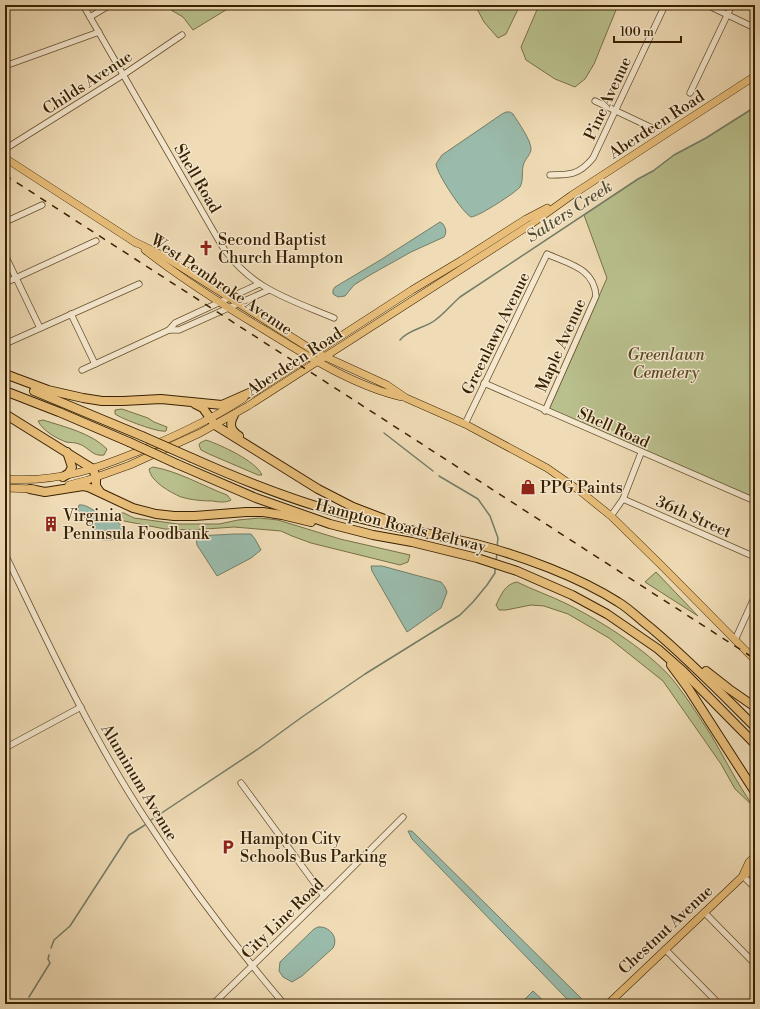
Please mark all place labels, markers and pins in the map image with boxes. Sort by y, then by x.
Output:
place label: Second Baptist Church Hampton [218,230,344,268]
church icon: Second Baptist Church Hampton [197,239,215,257]
shop icon: PPG Paints [519,478,537,496]
place label: PPG Paints [540,478,623,498]
place label: Virginia Peninsula Foodbank [62,506,211,544]
building icon: Virginia Peninsula Foodbank [42,515,60,533]
place label: Hampton City Schools Bus Parking [240,829,387,867]
parking icon: Hampton City Schools Bus Parking [219,838,237,856]

